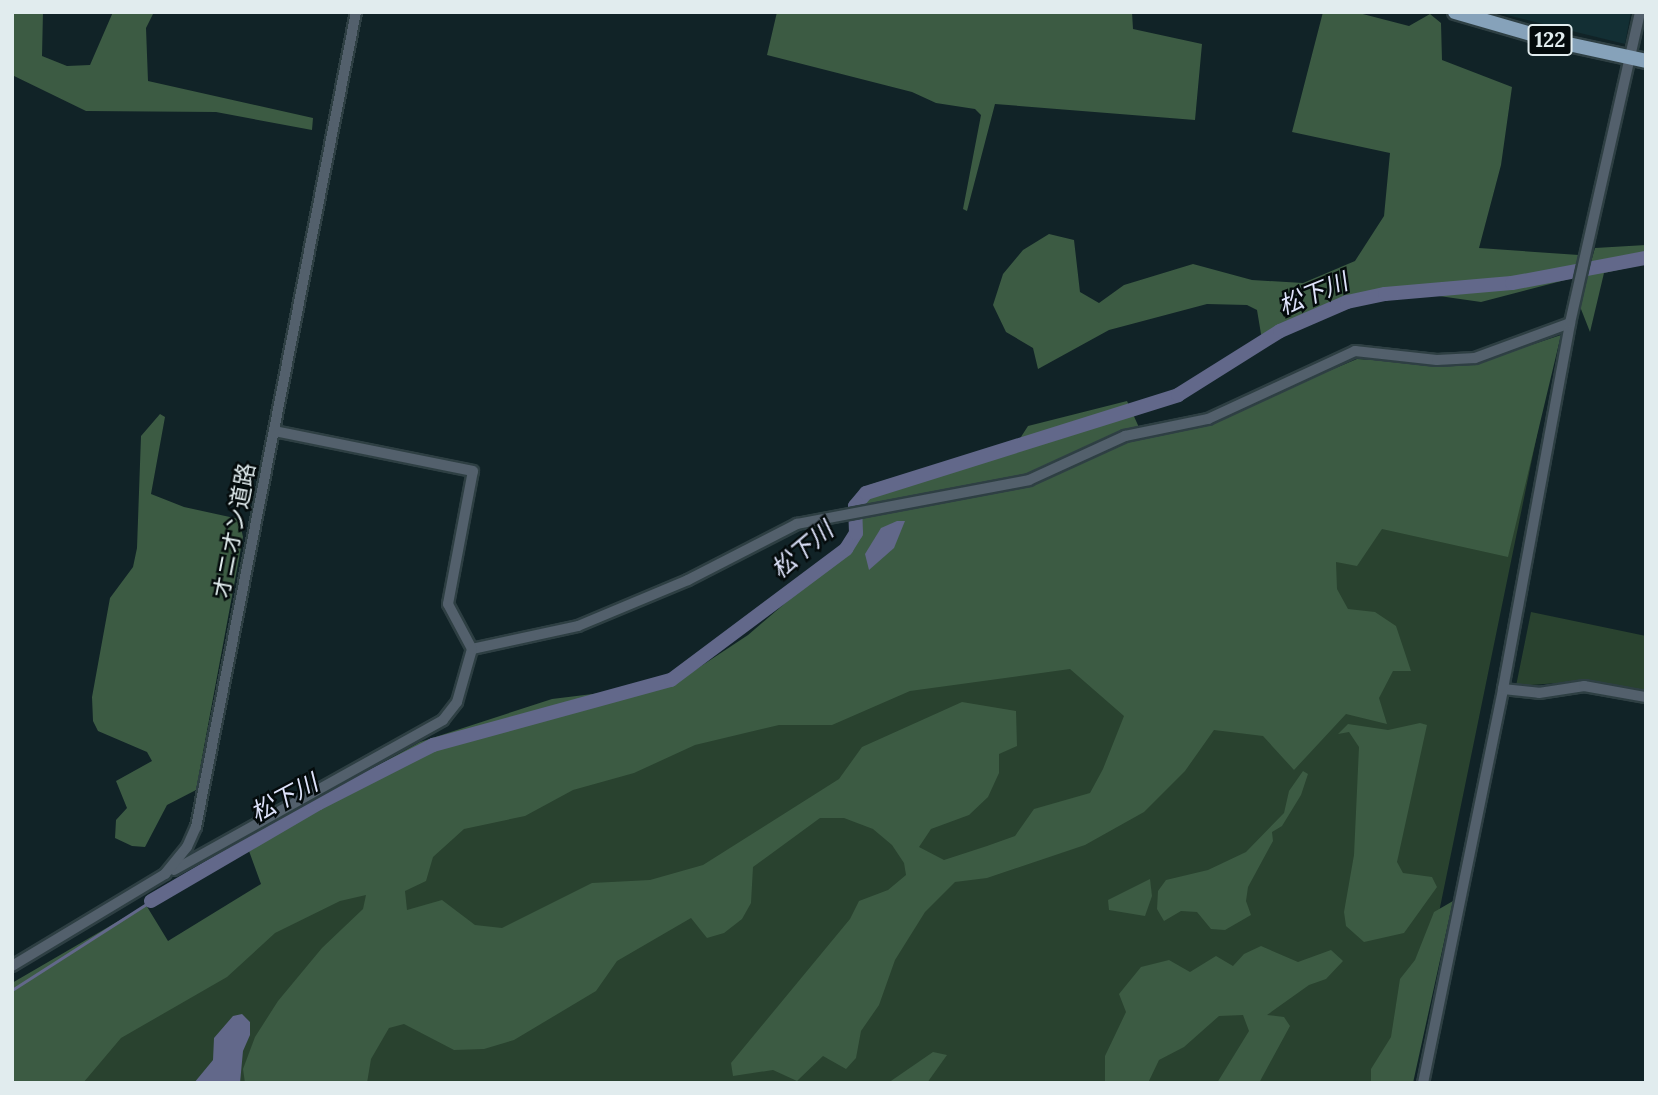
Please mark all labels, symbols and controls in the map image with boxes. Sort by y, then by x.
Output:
road number: 122 [1527,22,1573,58]
water label: 松下川 [1274,267,1352,321]
street label: オニオン道路 [207,461,261,601]
water label: 松下川 [765,516,839,584]
water label: 松下川 [245,768,323,828]

